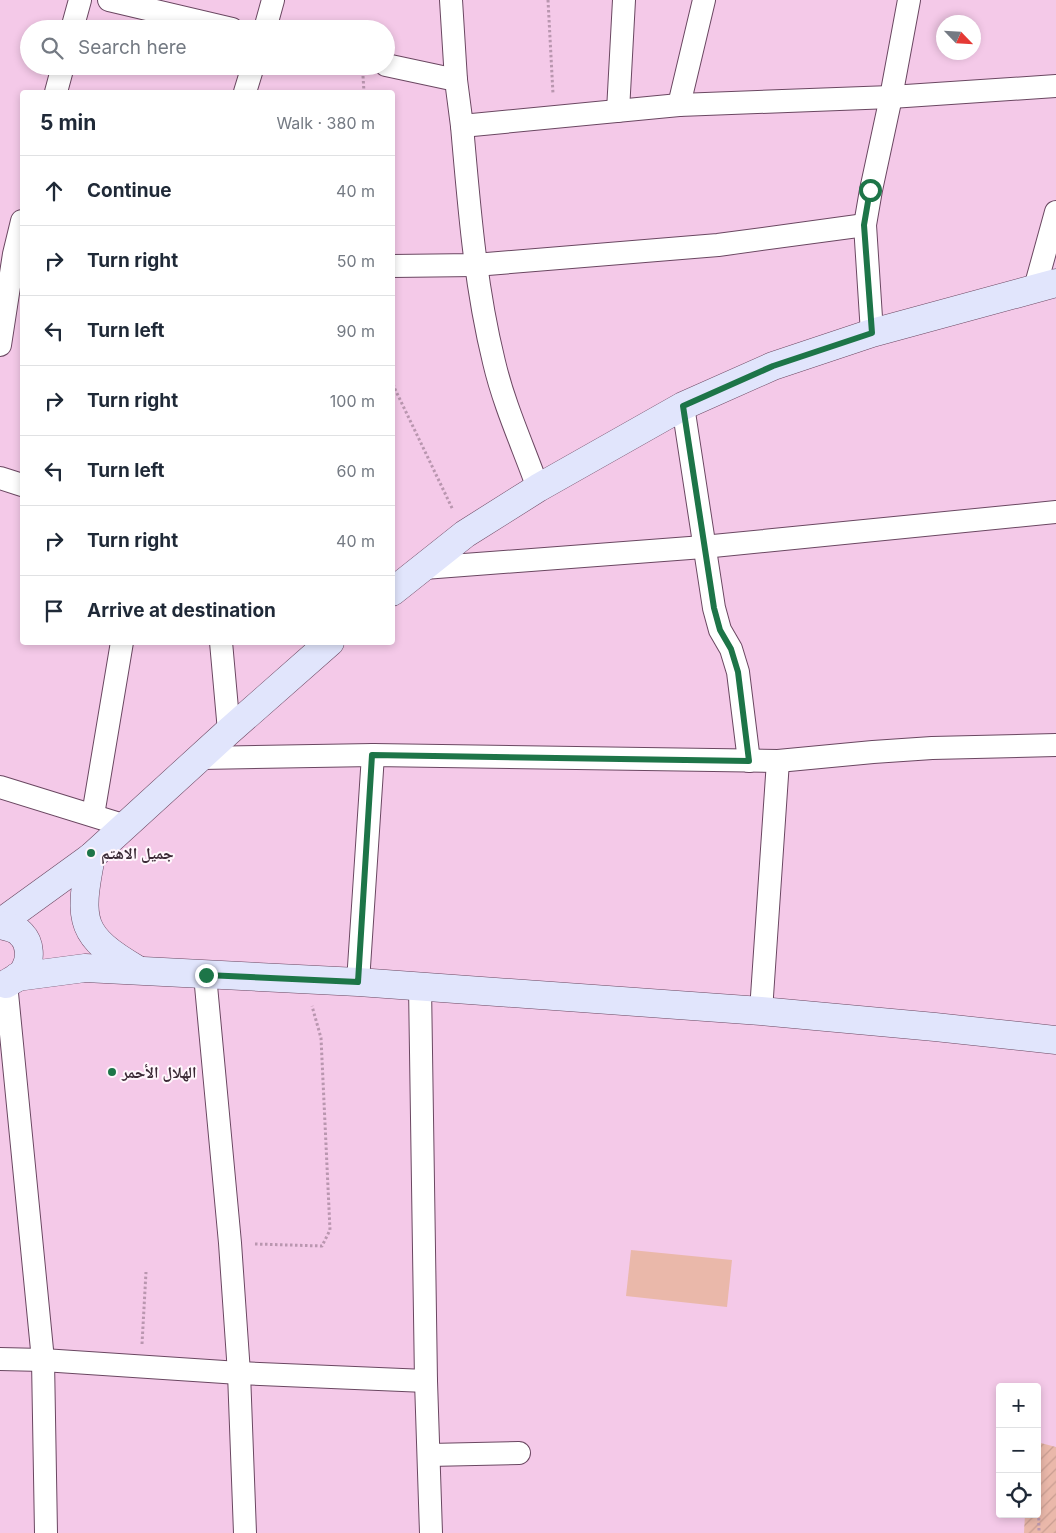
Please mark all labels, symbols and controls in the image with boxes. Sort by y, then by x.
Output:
north arrow [936,15,981,60]
search box [20,20,395,75]
icon: search [38,34,66,62]
text: Search here [78,36,187,59]
text: 5 min [40,110,96,135]
text: Walk · 380 m [276,113,375,133]
icon: ahead [40,177,68,205]
text: Continue [87,179,172,202]
route start [859,179,882,202]
text: 40 m [336,181,375,201]
icon: right [40,247,68,275]
text: Turn right [87,249,178,272]
text: 50 m [337,251,375,271]
icon: left [40,317,68,345]
text: Turn left [87,319,165,342]
text: 90 m [336,321,375,341]
icon: right [40,387,68,415]
text: Turn right [87,389,178,412]
text: 100 m [330,391,375,411]
icon: left [40,457,68,485]
text: Turn left [87,459,165,482]
text: 60 m [336,461,375,481]
icon: right [40,527,68,555]
text: Turn right [87,529,178,552]
text: 40 m [336,531,375,551]
icon: arrive [40,597,68,625]
text: Arrive at destination [87,599,276,622]
place label: جميل الاهتم [101,843,174,865]
marker: جميل الاهتم [85,847,97,859]
route end [195,964,218,987]
place label: الهلال الأحمر [121,1062,197,1082]
marker: الهلال الأحمر [106,1066,118,1078]
map controls [996,1383,1041,1518]
button: + [996,1383,1041,1428]
button: − [996,1428,1041,1473]
button: locate [996,1473,1041,1518]

